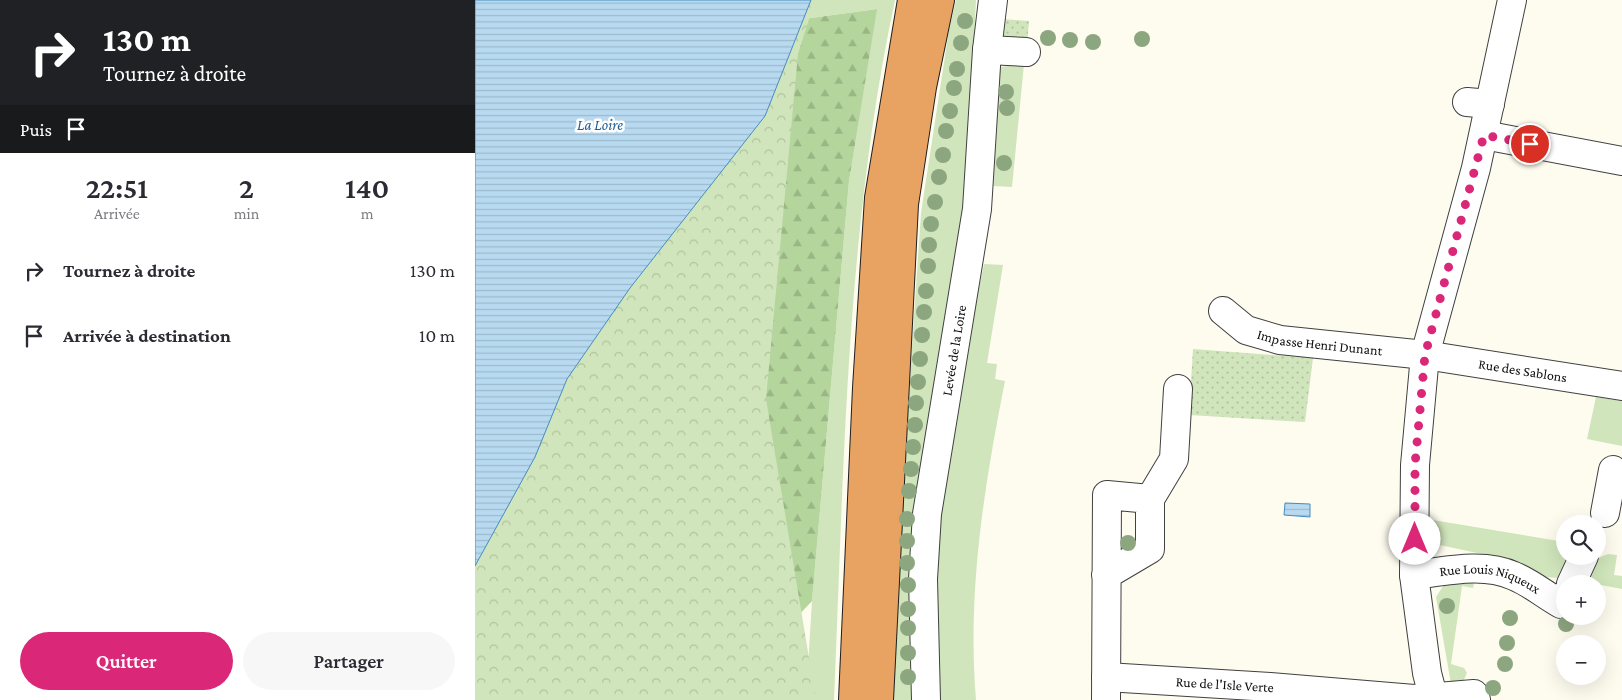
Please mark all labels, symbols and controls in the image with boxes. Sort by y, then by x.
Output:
icon: right [20,20,85,85]
text: 130 m [103,20,191,59]
text: Tournez à droite [103,61,246,86]
icon: arrive [62,115,90,143]
water label: La Loire [577,117,623,133]
text: Puis [20,119,52,140]
pin [1509,123,1551,165]
icon: arrive [1516,130,1544,158]
text: 22:51 [86,171,148,204]
text: 2 [239,171,254,204]
text: 140 [345,171,389,204]
text: Arrivée [94,205,140,222]
text: min [234,205,259,222]
text: m [361,205,374,222]
icon: right [20,257,48,285]
text: Tournez à droite [63,260,195,281]
text: 130 m [410,260,455,281]
street label: Levée de la Loire [939,304,969,397]
icon: arrive [20,322,48,350]
text: Arrivée à destination [63,325,231,346]
text: 10 m [419,325,455,346]
street label: Impasse Henri Dunant [1255,326,1383,359]
street label: Rue des Sablons [1477,356,1568,385]
position arrow [1388,512,1440,564]
map controls [1556,515,1606,685]
button: search [1556,515,1606,565]
street label: Rue Louis Niqueux [1438,560,1544,597]
button: + [1556,575,1606,625]
button: Quitter [20,632,233,690]
button: Partager [243,632,455,690]
button: − [1556,635,1606,685]
street label: Rue de l'Isle Verte [1175,673,1275,695]

